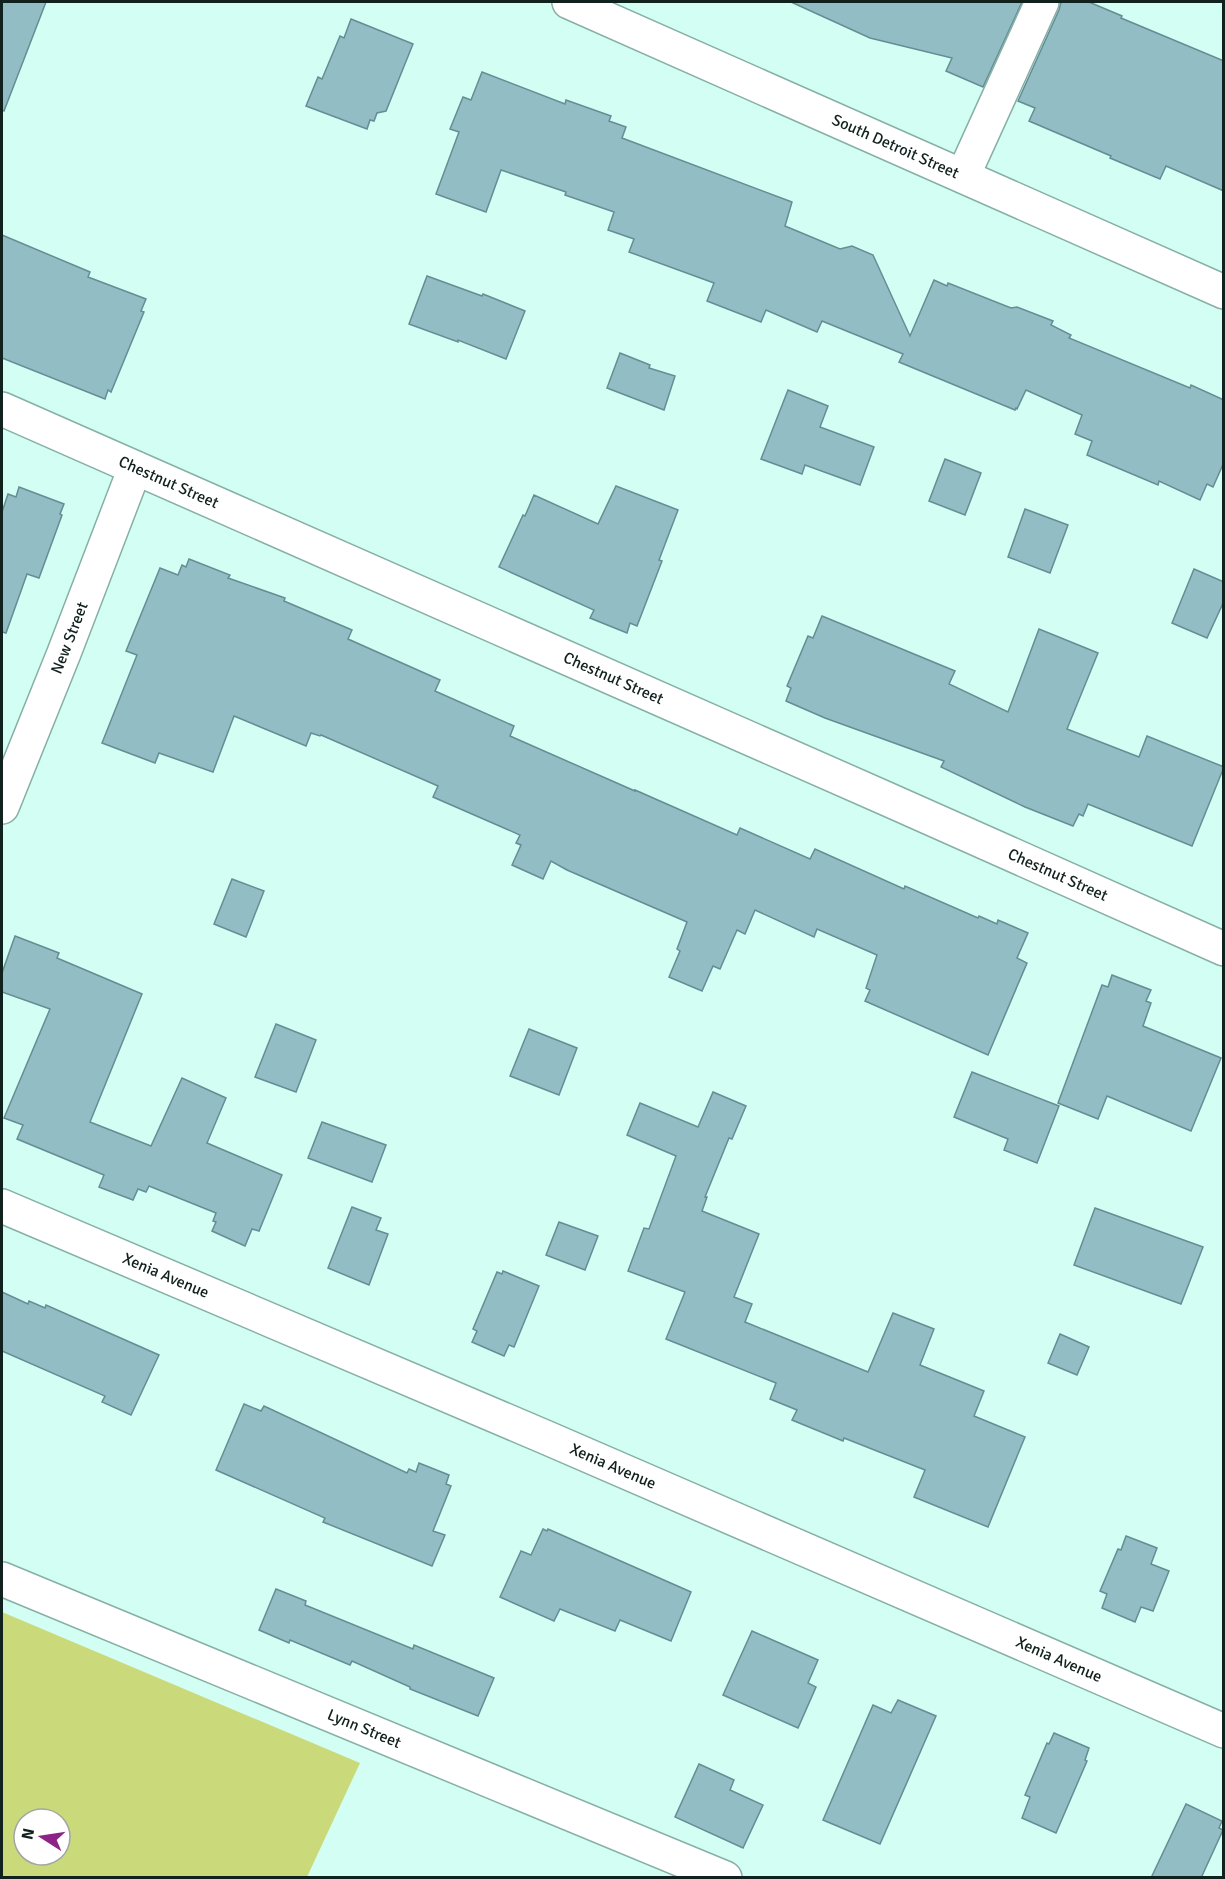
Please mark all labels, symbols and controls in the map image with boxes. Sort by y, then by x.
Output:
street label: South Detroit Street [829,110,962,184]
street label: Chestnut Street [115,452,222,513]
street label: New Street [47,599,93,677]
street label: Chestnut Street [560,648,667,709]
street label: Chestnut Street [1005,844,1111,906]
street label: Xenia Avenue [120,1248,212,1303]
street label: Xenia Avenue [567,1439,659,1494]
street label: Xenia Avenue [1013,1632,1105,1687]
street label: Lynn Street [324,1705,404,1753]
north arrow [12,1807,72,1867]
text: N [17,1827,39,1842]

